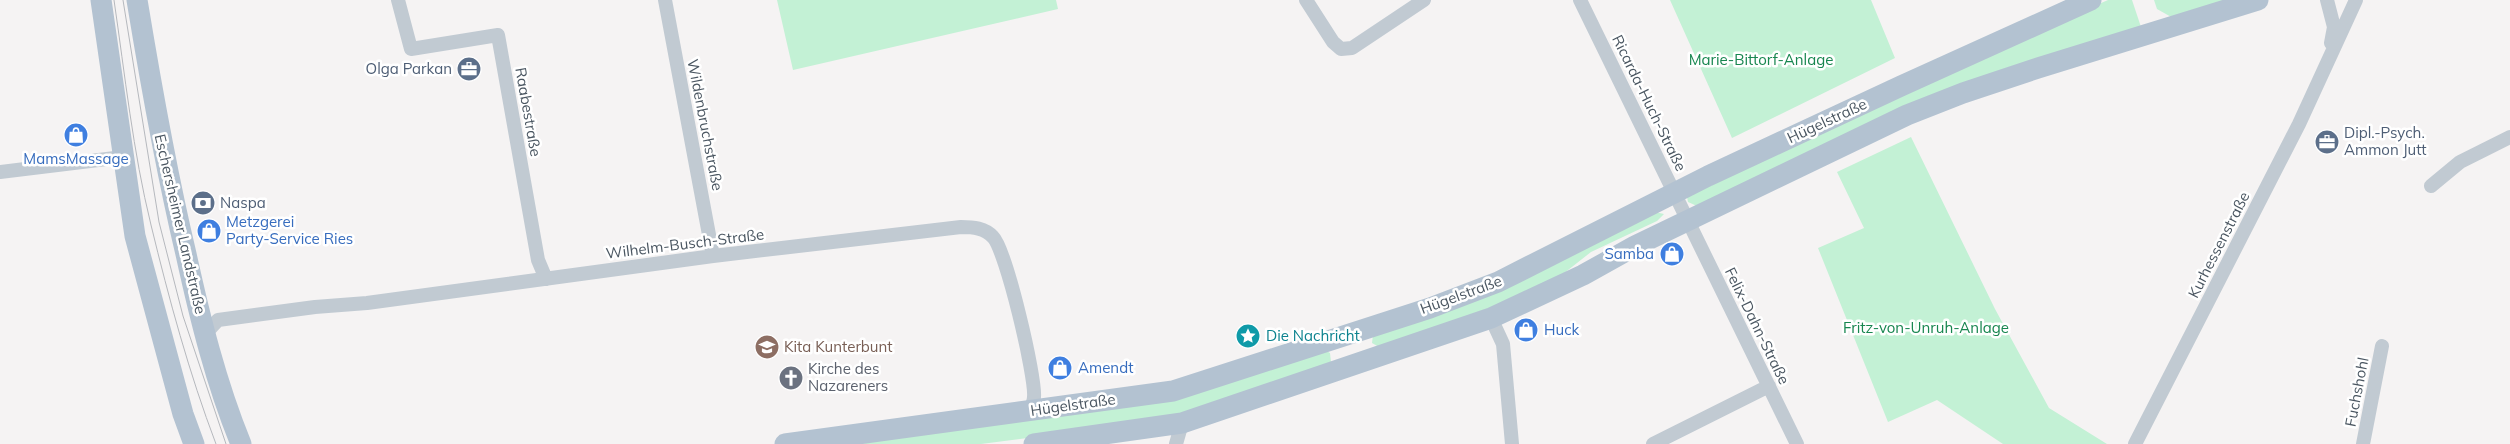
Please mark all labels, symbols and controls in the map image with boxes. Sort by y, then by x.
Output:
street label: Ricarda-Huch-Straße [1608,32,1691,174]
park label: Marie-Bittorf-Anlage [1689,50,1833,69]
office icon: Olga Parkan [456,56,482,82]
street label: Wildenbruchstraße [683,57,728,192]
place label: Olga Parkan [366,59,452,78]
street label: Raabestraße [511,66,546,158]
street label: Hügelstraße [1784,94,1870,147]
shop icon: MamsMassage [63,122,89,148]
place label: Dipl.-Psych. Ammon Jutt [2344,123,2427,159]
office icon: Dipl.-Psych. Ammon Jutt [2314,129,2340,155]
street label: Eschersheimer Landstraße [151,132,210,316]
place label: MamsMassage [23,149,129,168]
street label: Kurhessenstraße [2184,188,2254,301]
bank icon: Naspa [190,190,216,216]
place label: Naspa [220,193,266,212]
place label: Metzgerei Party-Service Ries [226,212,353,248]
shop icon: Metzgerei Party-Service Ries [196,218,222,244]
street label: Wilhelm-Busch-Straße [605,224,765,263]
shop icon: Samba [1659,241,1685,267]
place label: Samba [1604,244,1654,263]
street label: Felix-Dahn-Straße [1721,264,1794,387]
street label: Hügelstraße [1417,271,1504,318]
shop icon: Huck [1513,317,1539,343]
park label: Fritz-von-Unruh-Anlage [1843,318,2009,337]
place label: Huck [1544,320,1580,339]
place icon: Die Nachricht [1235,323,1261,349]
place label: Die Nachricht [1266,326,1360,345]
school or university icon: Kita Kunterbunt [754,334,780,360]
place label: Kita Kunterbunt [784,337,893,356]
shop icon: Amendt [1047,355,1073,381]
street label: Fuchshohl [2340,356,2373,428]
place label: Amendt [1078,358,1133,377]
place label: Kirche des Nazareners [808,359,888,395]
church icon: Kirche des Nazareners [778,365,804,391]
street label: Hügelstraße [1029,389,1117,420]

